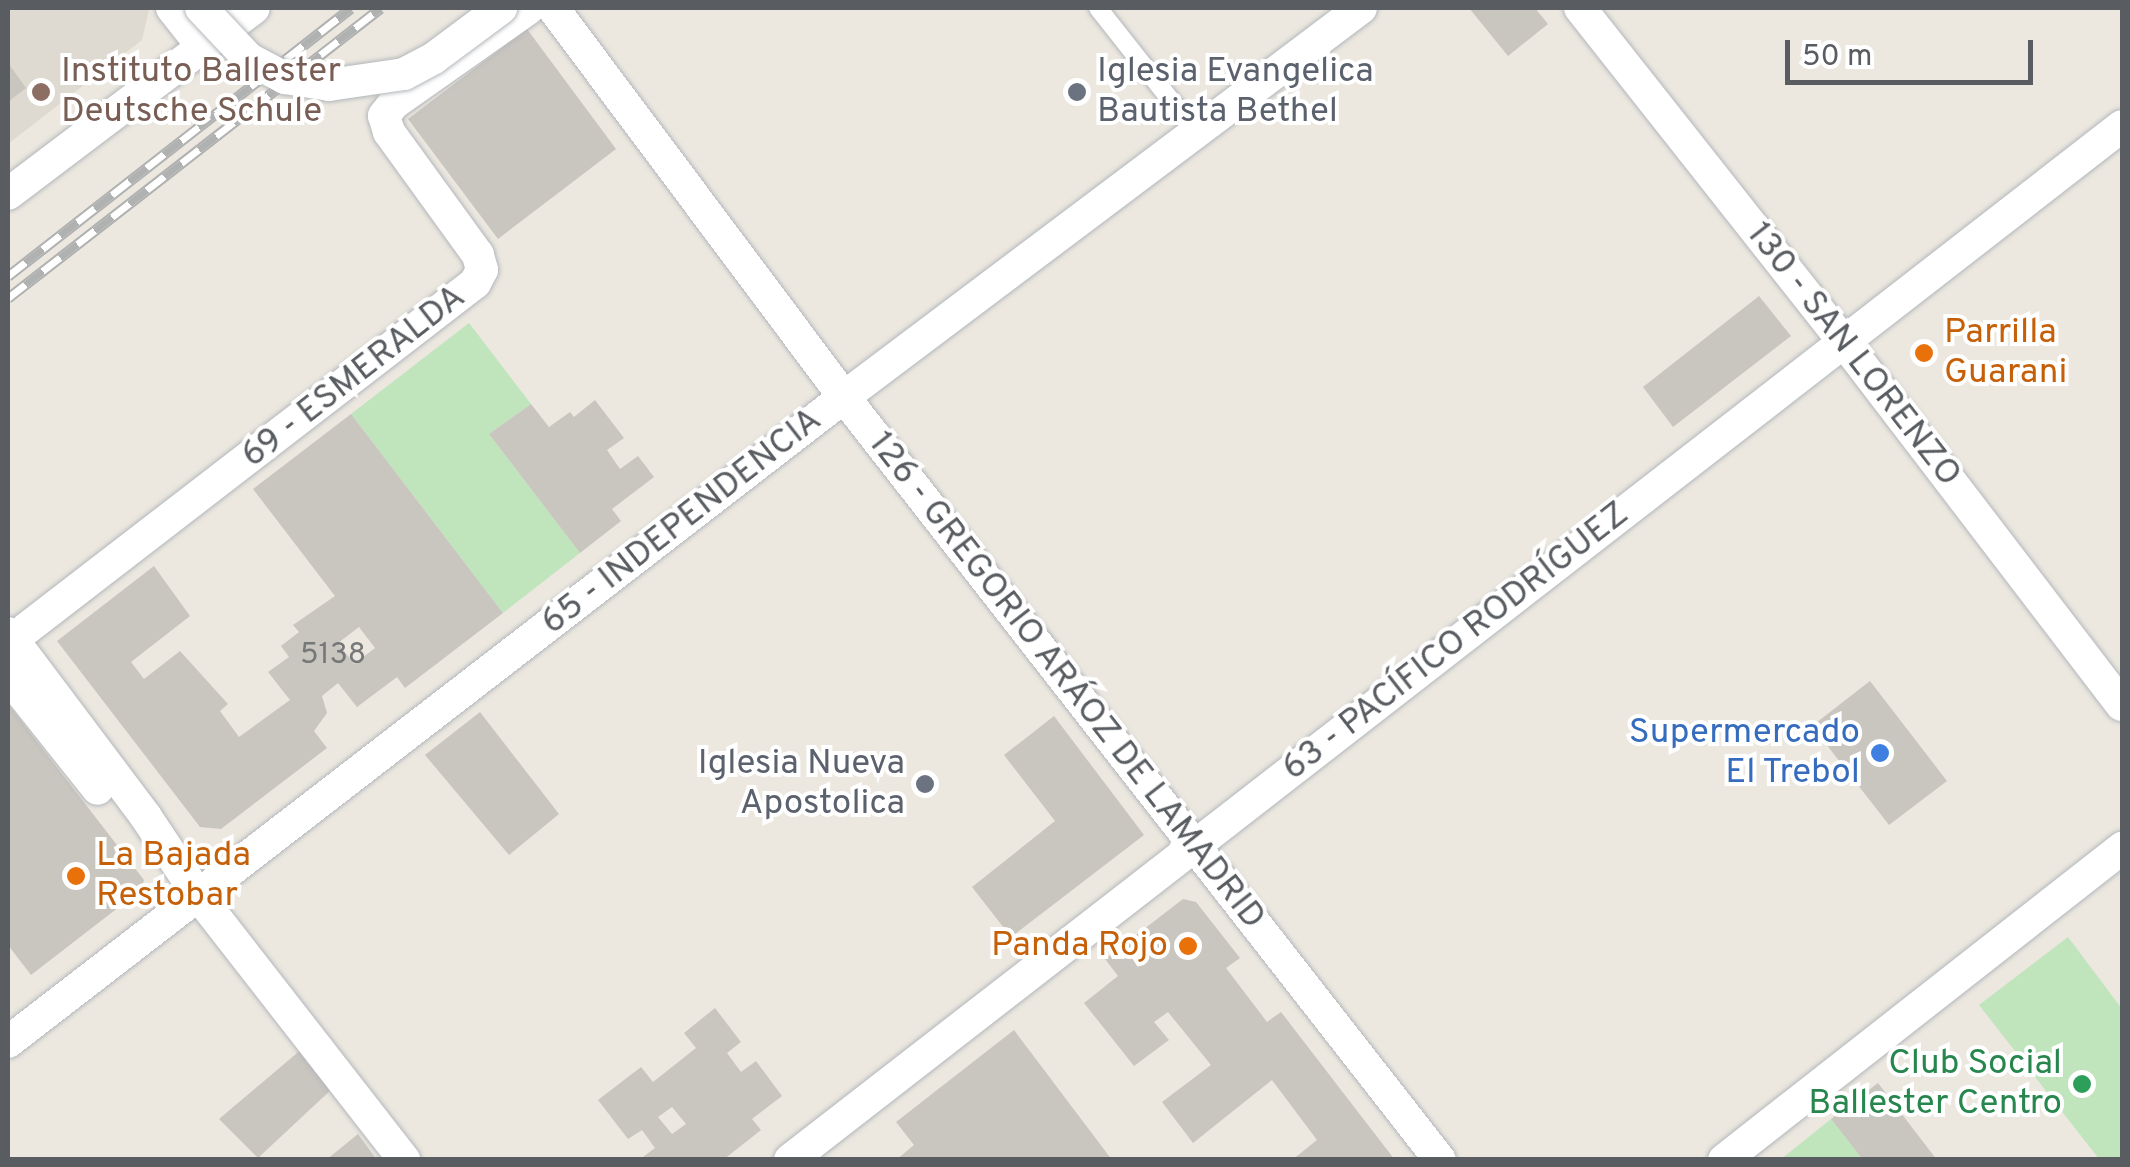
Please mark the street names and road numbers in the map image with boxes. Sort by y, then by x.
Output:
street label: 130 - SAN LORENZO [1737,215,1969,495]
street label: 69 - ESMERALDA [234,277,474,477]
street label: 65 - INDEPENDENCIA [534,400,830,644]
street label: 126 - GREGORIO ARÁOZ DE LAMADRID [858,423,1274,939]
street label: 63 - PACÍFICO RODRÍGUEZ [1274,494,1638,790]

